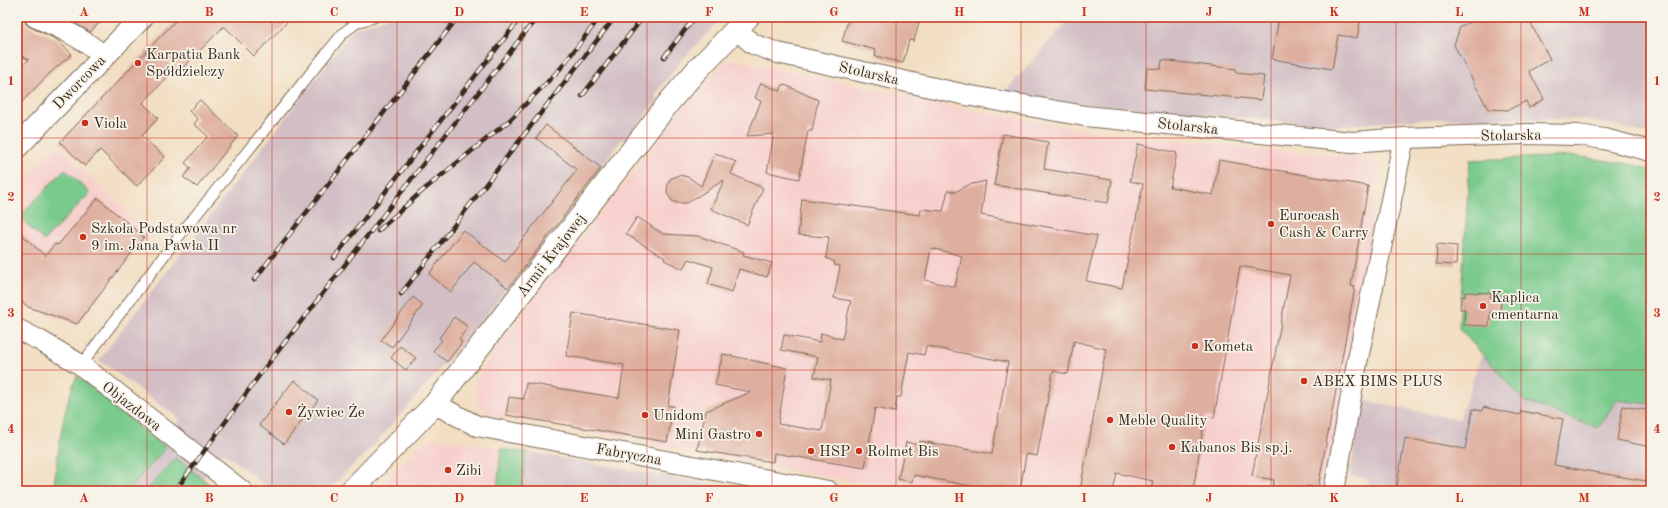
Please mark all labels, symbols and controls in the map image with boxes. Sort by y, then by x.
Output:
text: A [79,6,89,19]
text: B [204,6,214,19]
text: C [330,6,338,19]
text: D [454,6,464,19]
text: E [580,6,589,19]
text: F [705,6,714,19]
text: G [829,6,839,19]
text: H [954,6,965,19]
text: I [1081,6,1087,19]
text: J [1205,6,1213,19]
text: K [1329,6,1339,19]
text: L [1455,6,1464,19]
text: M [1578,6,1590,19]
place label: Karpatia Bank Spółdzielczy [146,48,241,80]
street label: Dworcowa [51,53,110,113]
marker: Karpatia Bank Spółdzielczy [133,58,143,68]
street label: Stolarska [837,60,901,89]
text: 1 [7,75,15,88]
text: 1 [1653,75,1661,88]
place label: Viola [93,117,127,132]
street label: Stolarska [1157,117,1220,138]
marker: Viola [80,118,90,128]
street label: Stolarska [1480,128,1542,145]
text: 2 [7,191,15,204]
text: 2 [1653,191,1661,204]
place label: Eurocash Cash & Carry [1279,209,1369,241]
street label: Armii Krajowej [515,211,589,300]
marker: Eurocash Cash & Carry [1266,219,1276,229]
place label: Szkoła Podstawowa nr 9 im. Jana Pawła II [91,222,237,254]
marker: Szkoła Podstawowa nr 9 im. Jana Pawła II [78,232,88,242]
place label: Kaplica cmentarna [1491,291,1559,323]
marker: Kaplica cmentarna [1478,301,1488,311]
text: 3 [7,307,15,320]
text: 3 [1653,307,1661,320]
place label: Kometa [1203,340,1254,355]
marker: Kometa [1190,341,1200,351]
place label: ABEX BIMS PLUS [1312,375,1442,390]
marker: ABEX BIMS PLUS [1299,376,1309,386]
street label: Objazdowa [99,380,164,435]
place label: Żywiec Że [297,403,365,421]
marker: Żywiec Że [284,407,294,417]
place label: Unidom [653,409,704,424]
marker: Unidom [640,410,650,420]
place label: Meble Quality [1118,414,1208,429]
marker: Meble Quality [1105,415,1115,425]
text: 4 [7,423,15,436]
text: 4 [1653,423,1661,436]
place label: Mini Gastro [674,428,751,443]
marker: Mini Gastro [754,429,764,439]
place label: Kabanos Bis sp.j. [1180,441,1293,456]
street label: Fabryczna [595,442,663,469]
marker: Kabanos Bis sp.j. [1167,442,1177,452]
place label: HSP [819,445,850,460]
place label: Rolmet Bis [867,445,938,460]
marker: HSP [806,446,816,456]
marker: Rolmet Bis [854,446,864,456]
place label: Zibi [456,464,482,479]
marker: Zibi [443,465,453,475]
text: A [79,492,89,505]
text: B [204,492,214,505]
text: C [330,492,338,505]
text: D [454,492,464,505]
text: E [580,492,589,505]
text: F [705,492,714,505]
text: G [829,492,839,505]
text: H [954,492,965,505]
text: I [1081,492,1087,505]
text: J [1205,492,1213,505]
text: K [1329,492,1339,505]
text: L [1455,492,1464,505]
text: M [1578,492,1590,505]

